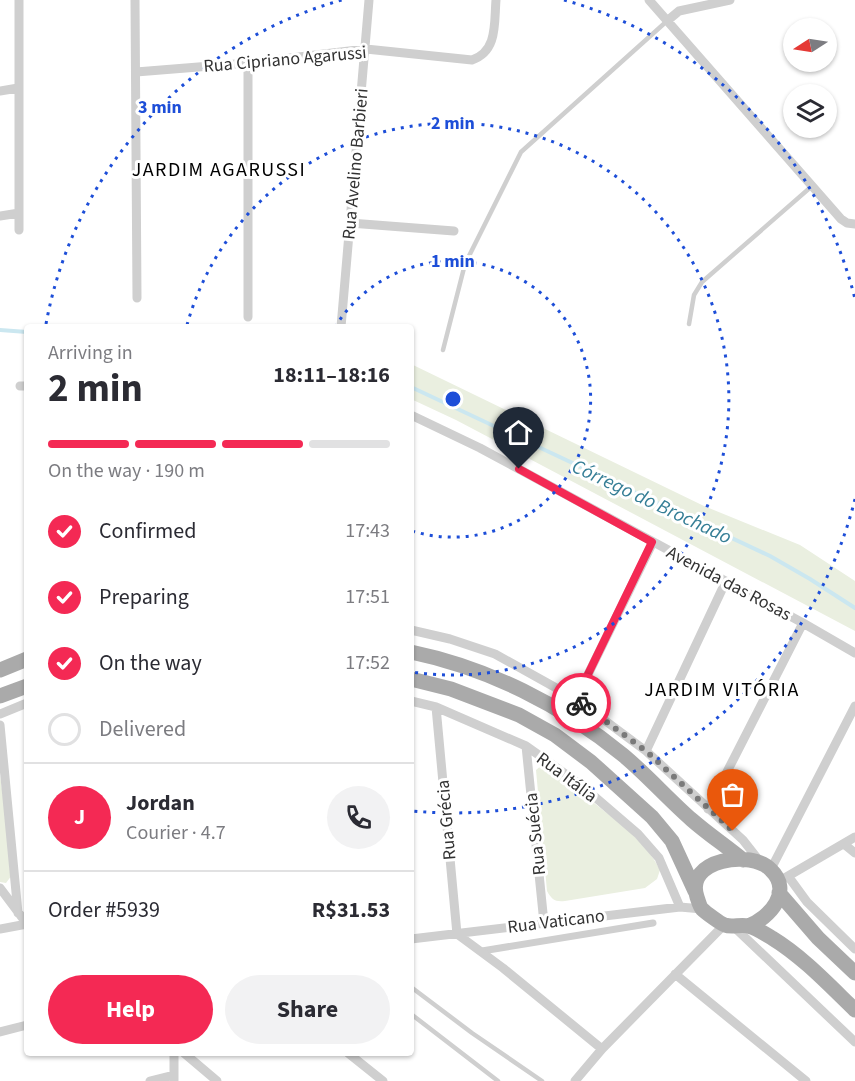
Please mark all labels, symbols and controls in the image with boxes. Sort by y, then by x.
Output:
north arrow [783,18,837,72]
map controls [783,18,837,138]
street label: Rua Cipriano Agarussi [202,40,368,79]
button: layers [783,84,837,138]
street label: Rua Avelino Barbieri [336,87,375,241]
text: 3 min [138,95,182,120]
text: 2 min [431,111,475,136]
district label: JARDIM AGARUSSI [132,156,306,184]
text: 1 min [431,249,475,274]
text: Arriving in [48,339,133,367]
text: 18:11–18:16 [273,359,390,391]
text: 2 min [48,361,143,417]
centre of rings [443,389,463,409]
pin [493,407,544,469]
icon: home [502,416,535,449]
water label: Córrego do Brochado [567,453,736,551]
text: On the way · 190 m [48,457,205,485]
icon: check [48,515,81,548]
text: Confirmed [99,515,196,547]
text: 17:43 [345,517,390,545]
street label: Avenida das Rosas [662,540,796,627]
icon: check [48,581,81,614]
text: Preparing [99,581,189,613]
text: 17:51 [345,583,390,611]
icon: check [48,647,81,680]
text: On the way [99,647,202,679]
text: 17:52 [345,649,390,677]
courier [551,673,611,733]
district label: JARDIM VITÓRIA [644,676,800,704]
icon: bike [565,687,598,720]
text: Delivered [99,713,186,745]
street label: Rua Itália [531,746,602,809]
pin [707,769,758,831]
icon: bag [716,778,749,811]
street label: Rua Grécia [431,779,462,861]
button: phone [327,786,390,849]
text: Jordan [126,787,195,819]
street label: Rua Suécia [519,791,552,876]
text: J [74,801,85,833]
text: Courier · 4.7 [126,819,226,847]
text: Order #5939 [48,894,160,926]
text: R$31.53 [312,894,390,926]
street label: Rua Vaticano [506,903,606,940]
button: Help [48,975,213,1044]
button: Share [225,975,390,1044]

